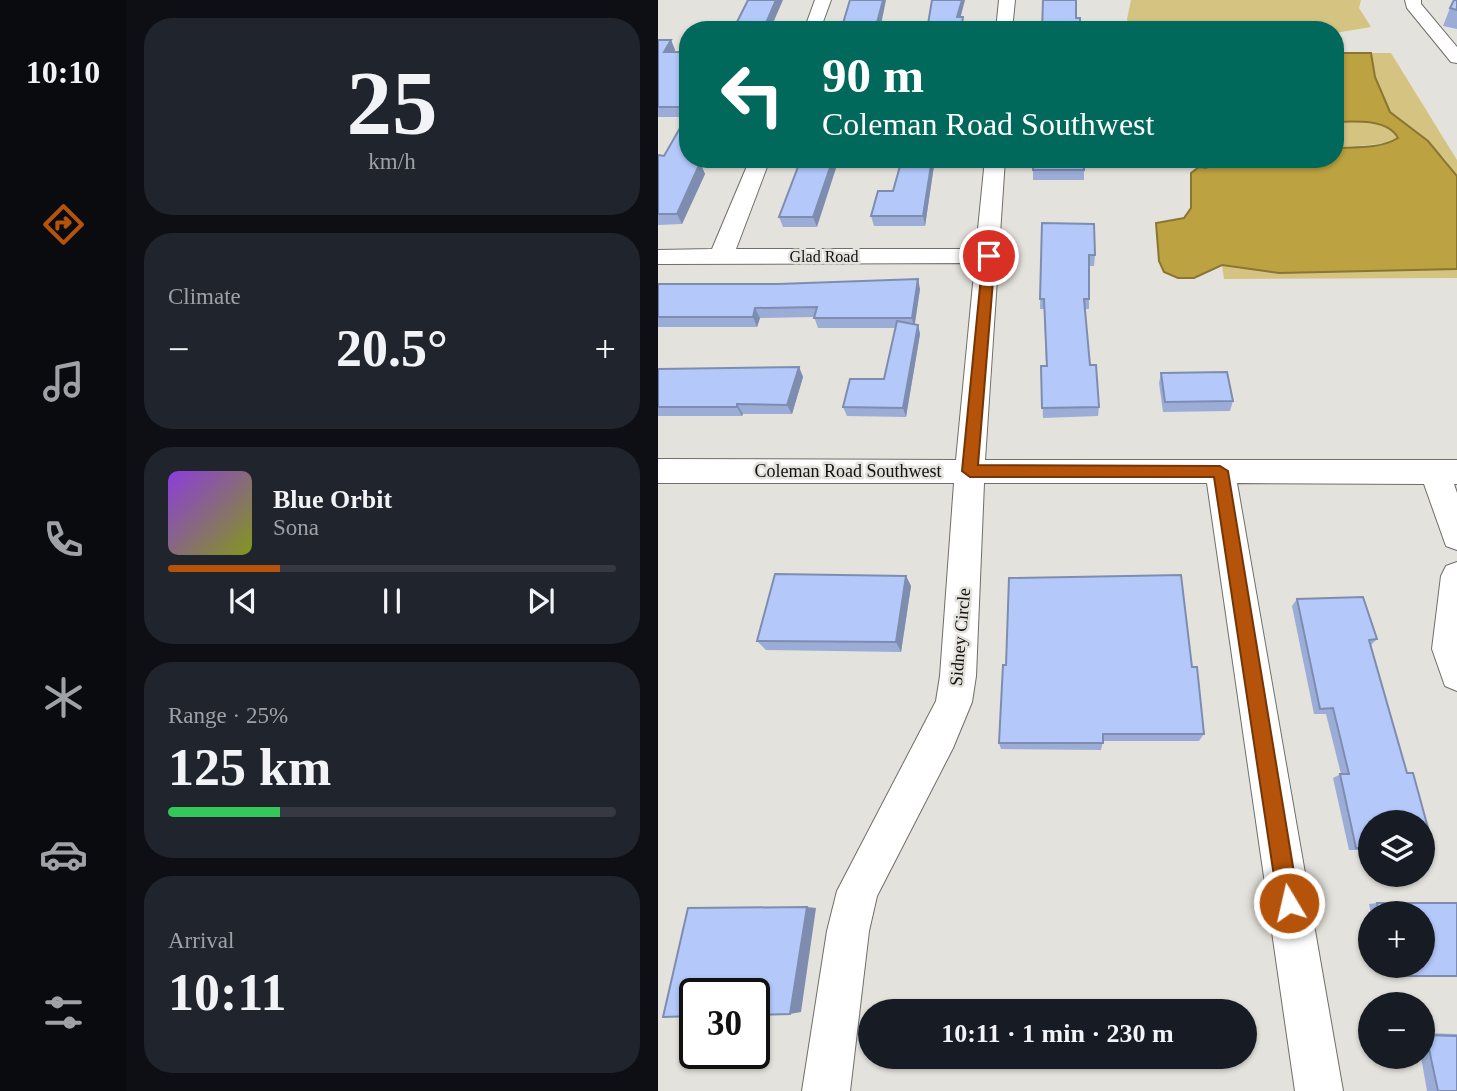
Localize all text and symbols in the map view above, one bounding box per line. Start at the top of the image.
text: 90 m [822,48,924,103]
icon: left [707,49,798,140]
text: 25 [347,53,438,154]
text: 10:10 [26,54,100,90]
text: Coleman Road Southwest [822,106,1154,142]
text: km/h [368,149,416,174]
icon: directions [39,200,88,249]
pin [959,226,1019,286]
icon: arrive [970,237,1008,275]
street label: Glad Road [790,248,858,265]
text: Climate [168,284,241,309]
text: 20.5° [336,320,448,377]
text: − [168,328,189,370]
text: + [595,328,616,370]
icon: music [39,357,88,406]
street label: Coleman Road Southwest [755,461,942,481]
text: Blue Orbit [273,485,392,514]
icon: phone [39,515,88,564]
text: Sona [273,515,319,540]
icon: previous [224,582,262,620]
icon: pause [373,582,411,620]
icon: next [522,582,560,620]
street label: Sidney Circle [946,587,974,687]
icon: climate [39,673,88,722]
text: Range · 25% [168,703,288,728]
text: 125 km [168,739,331,796]
map controls [1358,810,1435,1069]
button: layers [1358,810,1435,887]
icon: car [39,830,88,879]
position arrow [1252,866,1326,940]
button: + [1358,901,1435,978]
text: Arrival [168,928,234,953]
text: 10:11 [168,964,286,1021]
speed limit sign: 30 [679,978,770,1069]
icon: filters [39,988,88,1037]
button: − [1358,992,1435,1069]
text: 10:11 · 1 min · 230 m [941,1019,1174,1048]

